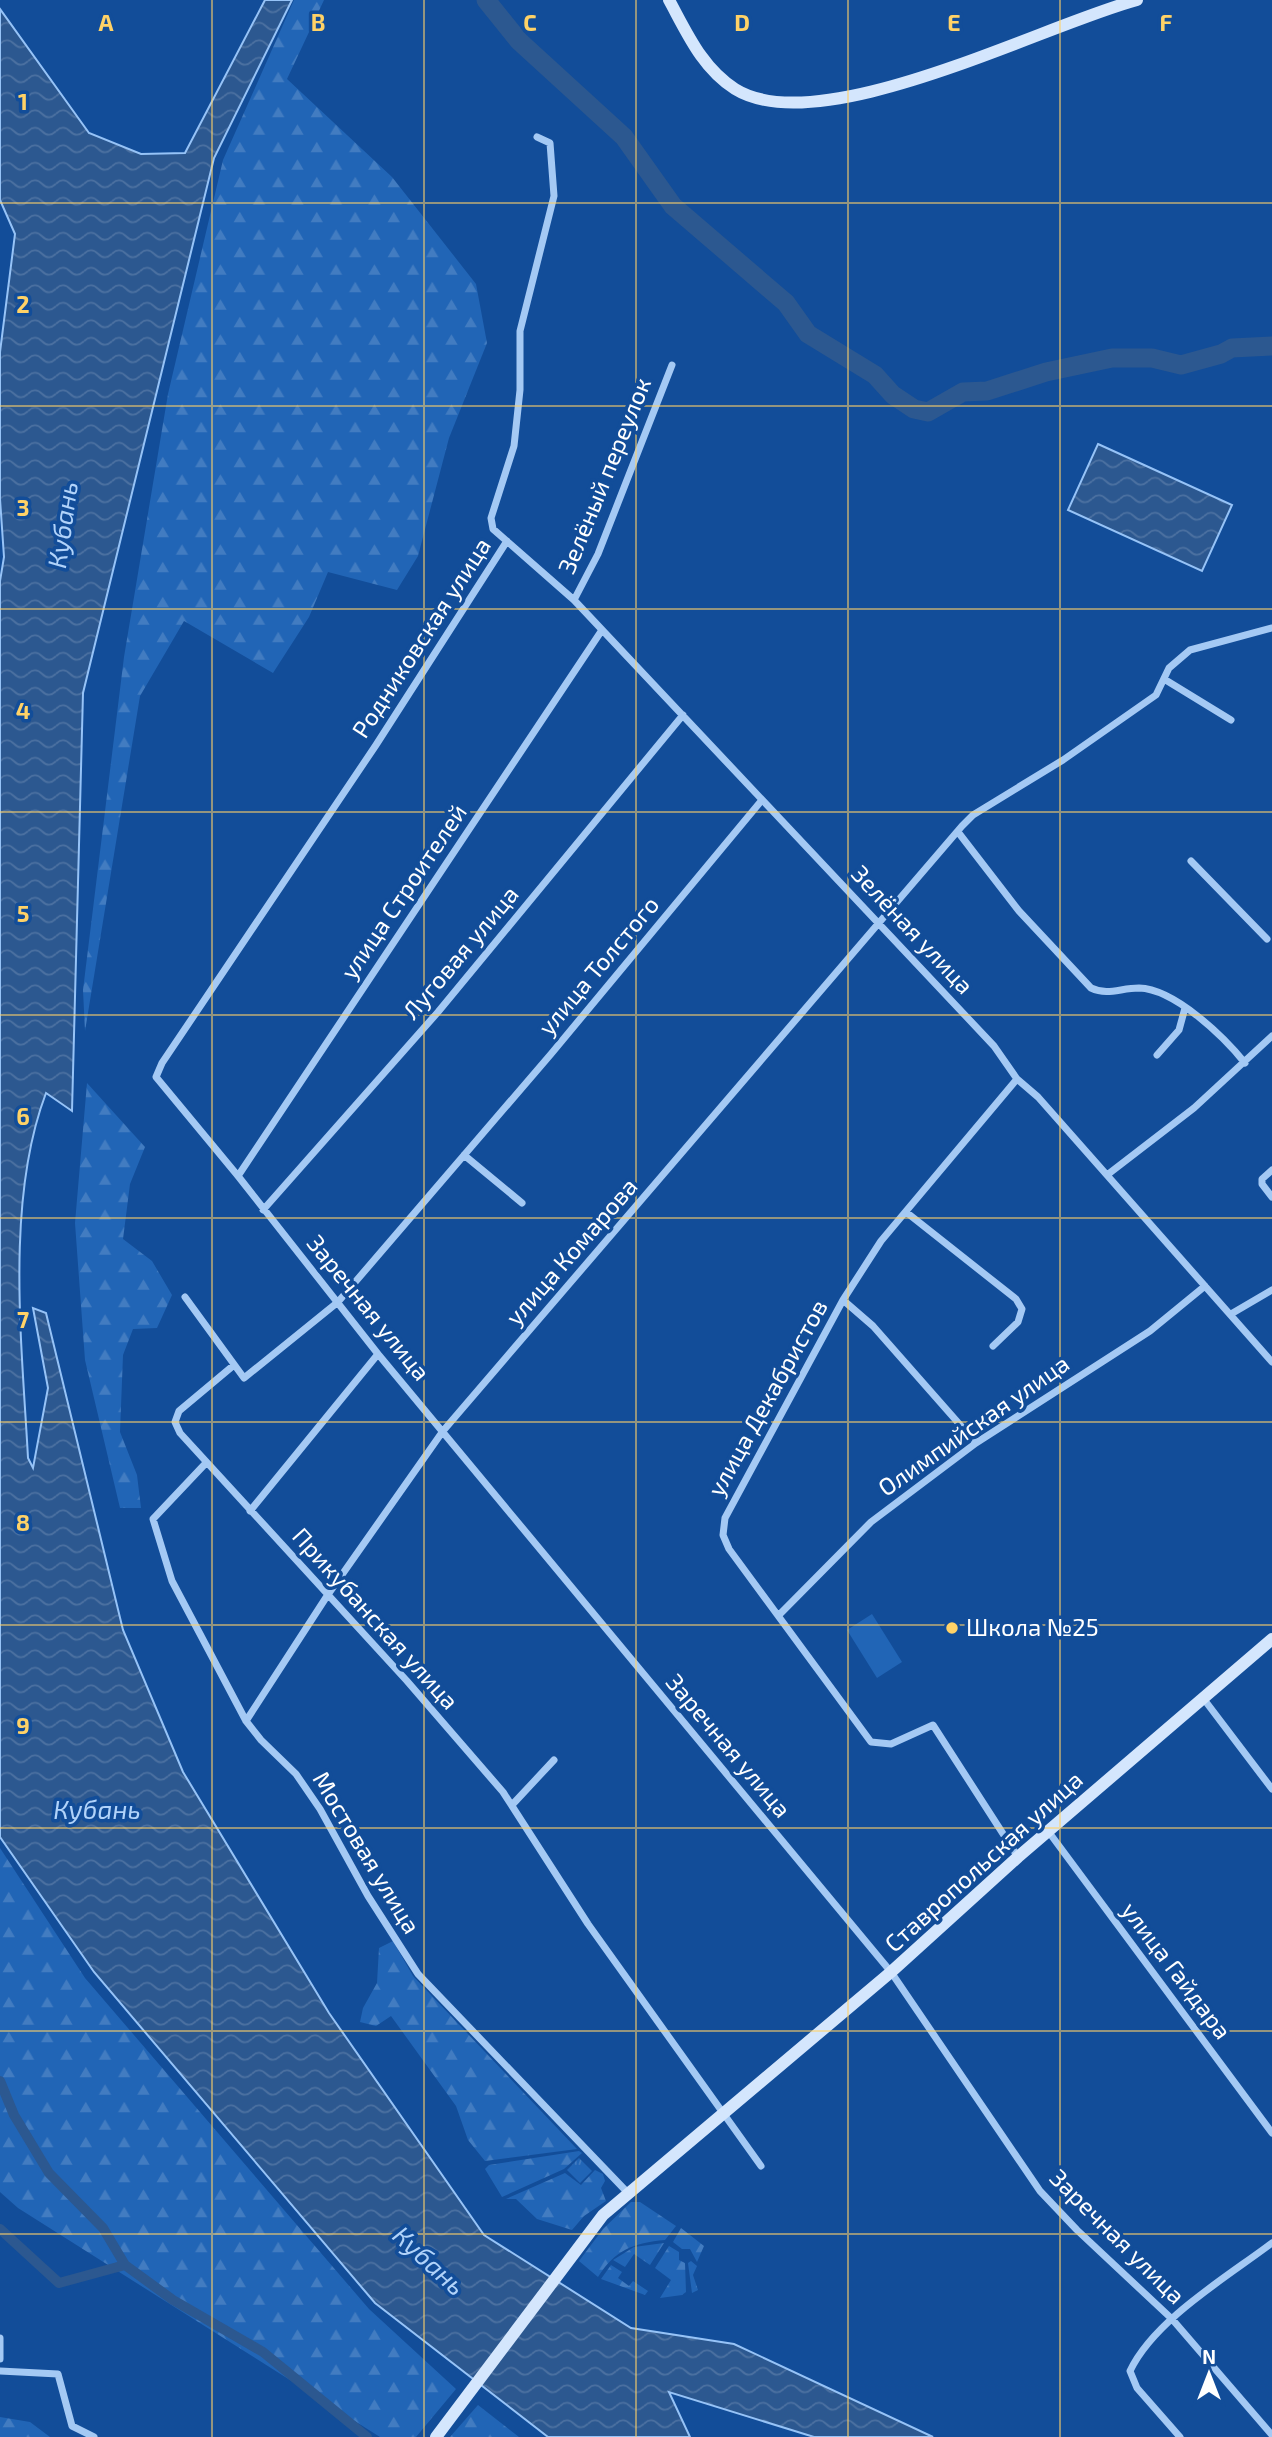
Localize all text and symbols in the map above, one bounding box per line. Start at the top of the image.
text: A [98,8,114,36]
text: B [311,8,325,36]
text: C [523,8,537,36]
text: D [734,8,750,36]
text: E [947,8,961,36]
text: F [1160,8,1173,36]
text: 1 [18,87,28,115]
text: 2 [16,290,30,318]
street label: Зелёный переулок [551,373,657,578]
water label: Кубань [40,479,83,570]
text: 3 [16,493,30,521]
street label: Родниковская улица [345,532,497,743]
text: 4 [16,696,30,724]
street label: улица Строителей [334,798,473,985]
street label: Зелёная улица [845,859,980,1000]
street label: Луговая улица [396,880,525,1025]
street label: улица Толстого [531,890,665,1041]
text: 5 [17,899,29,927]
text: 6 [16,1102,30,1130]
street label: улица Комарова [499,1171,644,1331]
street label: Заречная улица [301,1228,437,1386]
street label: улица Декабристов [701,1294,834,1501]
text: 7 [17,1305,29,1333]
street label: Олимпийская улица [872,1348,1075,1502]
text: 8 [16,1508,30,1536]
street label: Прикубанская улица [286,1521,465,1715]
place label: Школа №25 [966,1612,1099,1641]
marker: Школа №25 [944,1620,960,1636]
street label: Заречная улица [660,1667,798,1823]
text: 9 [16,1711,30,1739]
street label: Ставропольская улица [878,1764,1089,1958]
street label: Мостовая улица [307,1766,427,1939]
water label: Кубань [53,1793,141,1824]
street label: улица Гайдара [1115,1896,1238,2045]
street label: Заречная улица [1044,2162,1192,2310]
water label: Кубань [387,2219,473,2301]
north arrow [1174,2339,1244,2409]
text: N [1202,2345,1216,2368]

